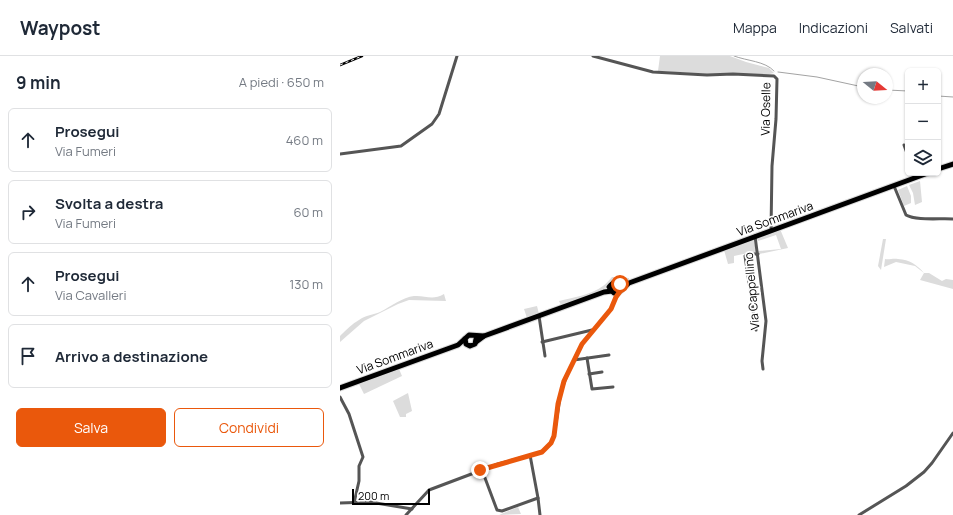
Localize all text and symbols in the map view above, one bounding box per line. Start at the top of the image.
text: Waypost [20,15,100,41]
text: Mappa [733,18,777,37]
text: Indicazioni [799,18,868,37]
text: Salvati [890,18,933,37]
north arrow [857,68,893,104]
map controls [905,68,941,176]
button: + [905,68,941,104]
text: 9 min [16,71,61,94]
text: A piedi · 650 m [239,73,324,91]
street label: Via Oselle [757,82,774,136]
button: − [905,104,941,140]
text: Prosegui [55,121,119,142]
icon: ahead [17,129,39,151]
text: 460 m [286,131,323,149]
button: layers [905,140,941,176]
text: Via Fumeri [55,142,116,160]
text: Svolta a destra [55,193,163,214]
street label: Via Sommariva [734,197,815,240]
icon: right [17,201,39,223]
text: 60 m [293,203,323,221]
text: Via Fumeri [55,214,116,232]
street label: Via Cappellino [740,251,763,331]
text: Prosegui [55,265,119,286]
icon: ahead [17,273,39,295]
text: 130 m [289,275,323,293]
route start [611,275,629,293]
text: Via Cavalleri [55,286,127,304]
street label: Via Sommariva [354,335,435,378]
icon: arrive [17,345,39,367]
text: Arrivo a destinazione [55,346,208,367]
button: Salva [16,408,166,447]
button: Condividi [174,408,324,447]
route end [471,461,489,479]
scale bar [352,487,430,506]
text: 200 m [358,488,389,503]

